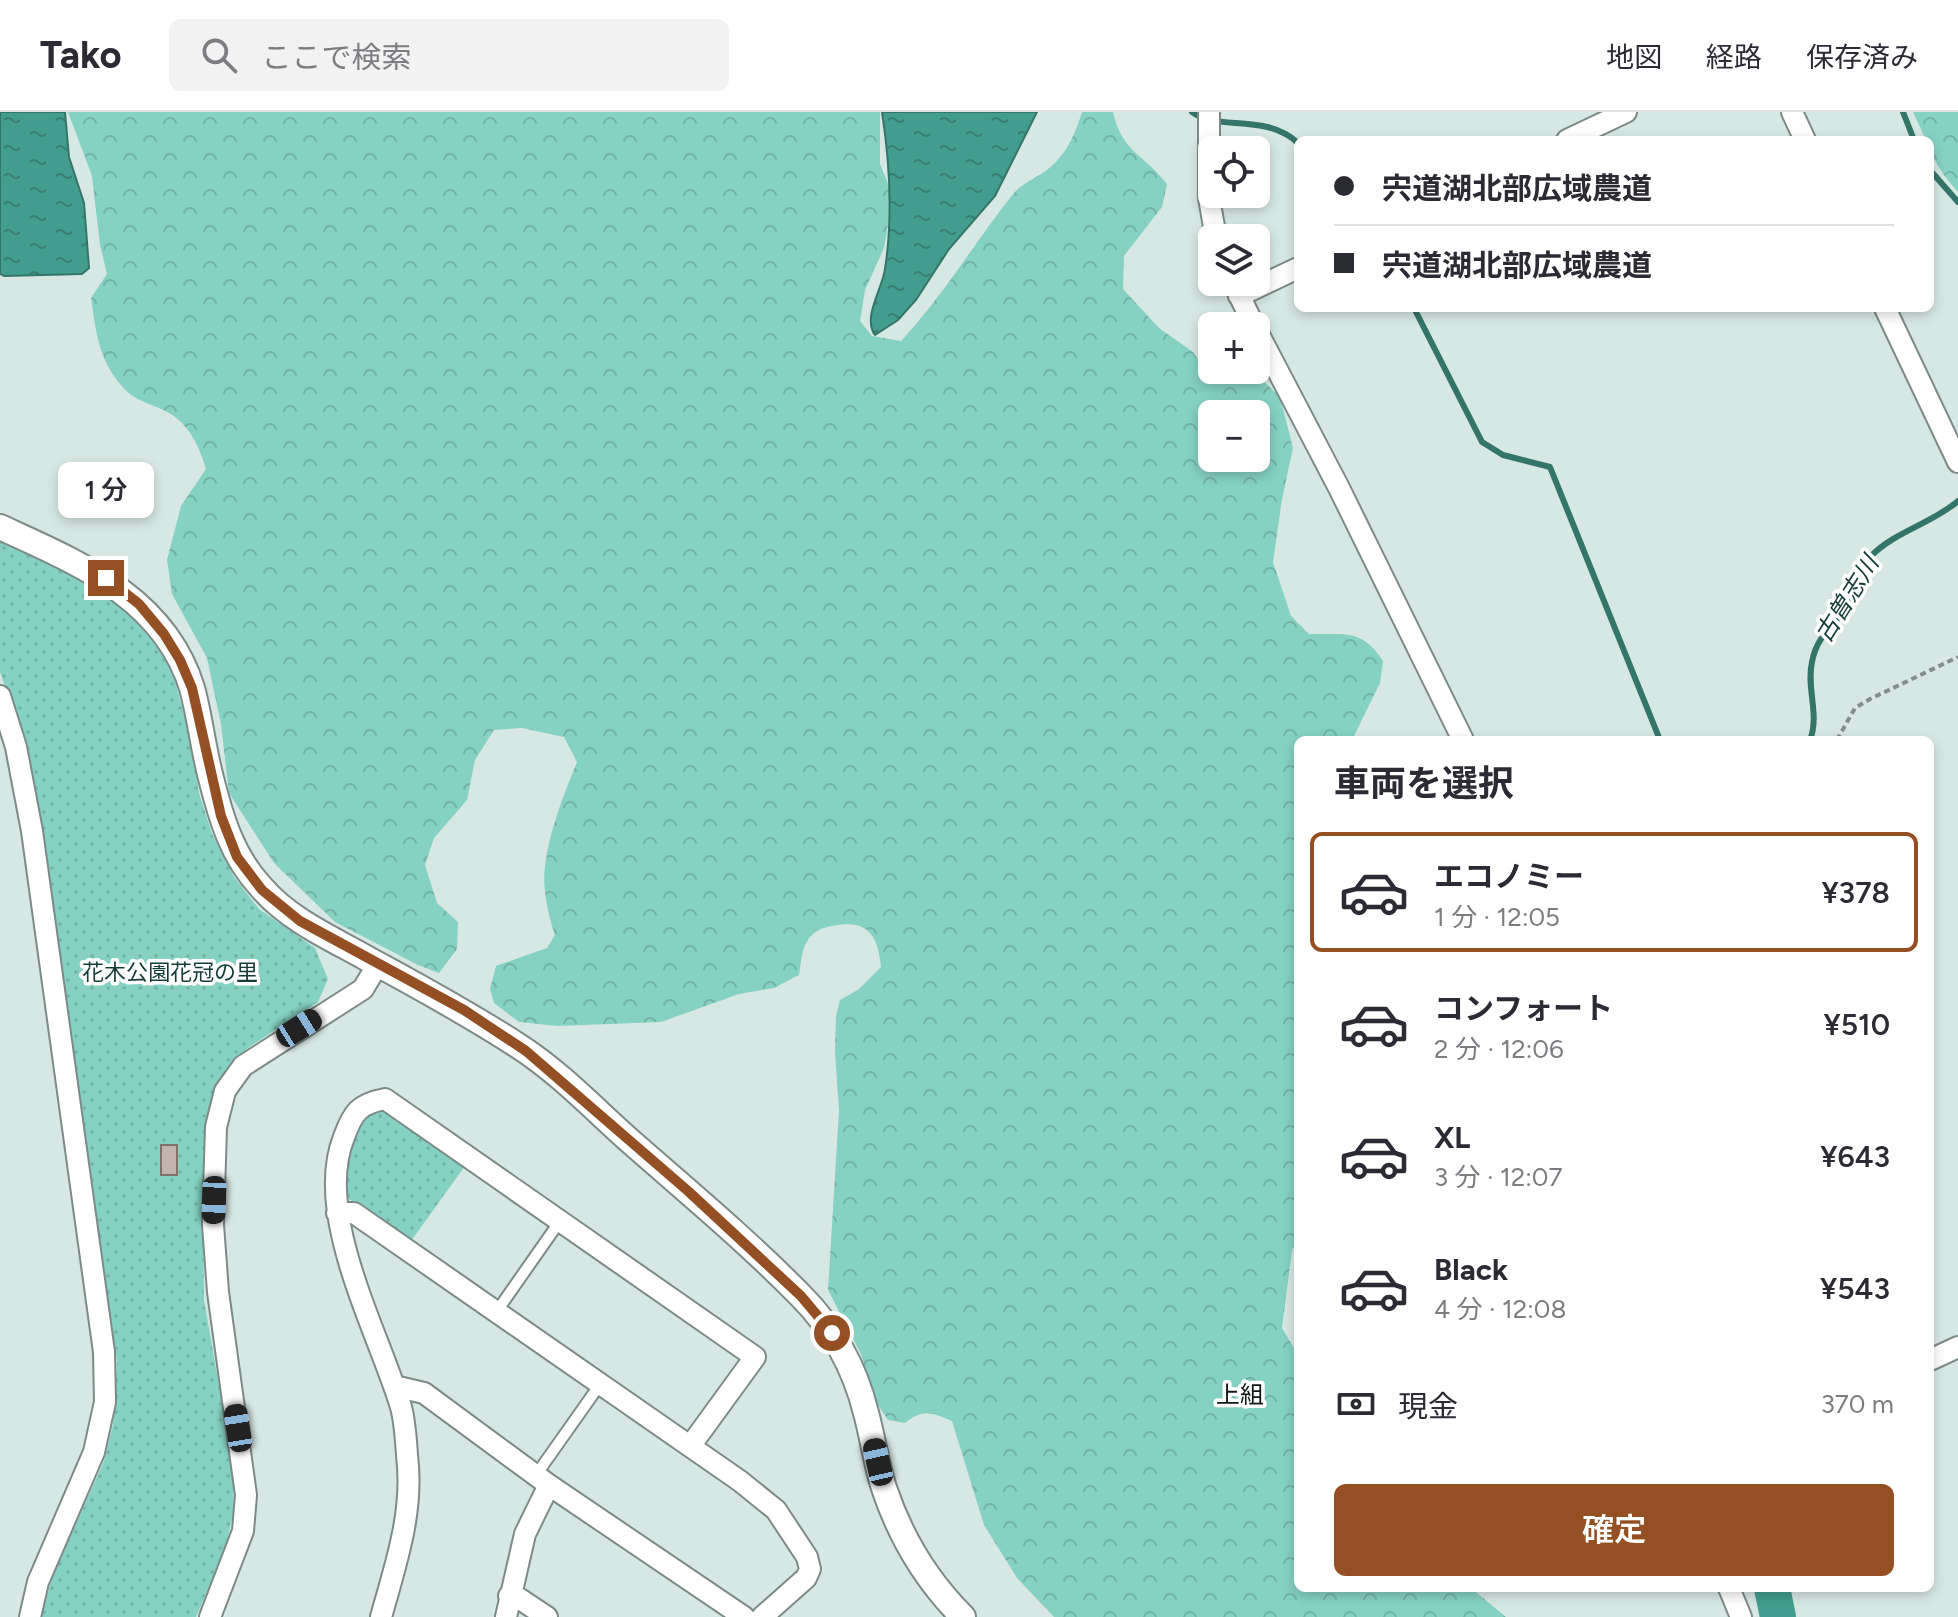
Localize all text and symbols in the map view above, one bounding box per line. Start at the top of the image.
search box [169,19,729,91]
text: Tako [40,32,121,78]
icon: search [197,33,241,77]
text: ここで検索 [261,39,411,76]
text: 地図 [1606,40,1662,74]
text: 経路 [1706,40,1762,74]
text: 保存済み [1806,40,1918,74]
map controls [1198,136,1270,472]
button: locate [1198,136,1270,208]
text: 宍道湖北部広域農道 [1382,170,1652,207]
button: layers [1198,224,1270,296]
text: 宍道湖北部広域農道 [1382,247,1652,284]
button: + [1198,312,1270,384]
button: − [1198,400,1270,472]
callout: 1 分 [58,462,154,518]
text: 1 分 [84,474,128,506]
water label: 古曽志川 [1809,548,1886,647]
route end [88,560,124,596]
text: 車両を選択 [1334,762,1514,805]
icon: car [1338,856,1410,928]
text: エコノミー [1434,858,1584,895]
text: ¥378 [1821,874,1890,911]
text: 1 分 · 12:05 [1434,901,1560,933]
park label: 花木公園花冠の里 [82,959,258,986]
icon: car [1338,988,1410,1060]
text: コンフォート [1434,990,1613,1027]
car [272,1005,326,1051]
text: ¥510 [1823,1006,1890,1043]
text: 2 分 · 12:06 [1434,1033,1564,1065]
text: XL [1434,1119,1470,1156]
icon: car [1338,1120,1410,1192]
text: ¥643 [1820,1138,1890,1175]
text: 3 分 · 12:07 [1434,1161,1563,1193]
car [201,1176,227,1224]
text: Black [1434,1251,1508,1288]
icon: car [1338,1252,1410,1324]
text: ¥543 [1820,1270,1890,1307]
text: 4 分 · 12:08 [1434,1293,1567,1325]
route start [814,1315,850,1351]
district label: 上組 [1216,1380,1264,1409]
icon: cash [1334,1382,1378,1426]
text: 現金 [1398,1388,1458,1425]
text: 370 m [1821,1388,1894,1420]
car [222,1402,254,1454]
car [861,1436,895,1488]
button: 確定 [1334,1484,1894,1576]

